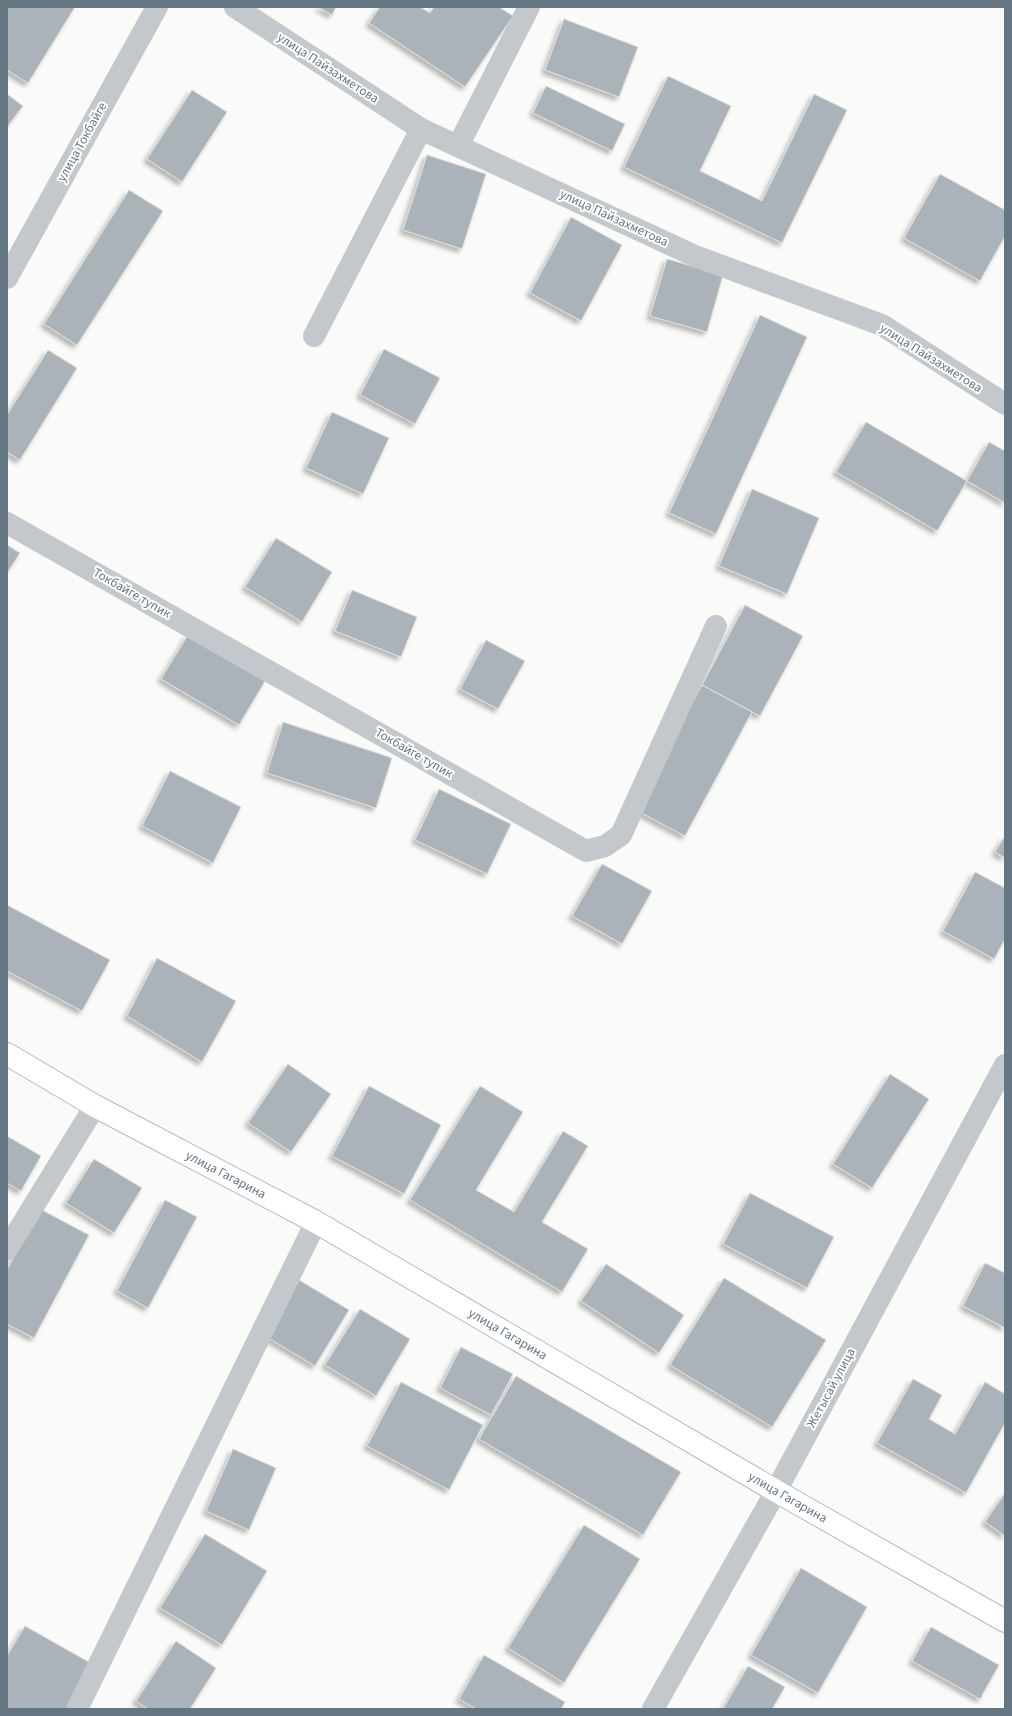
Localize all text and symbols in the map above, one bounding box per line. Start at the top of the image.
street label: улица Пайзахметова [274,28,382,108]
street label: улица Токбайге [53,99,111,185]
street label: улица Пайзахметова [557,185,671,251]
street label: улица Пайзахметова [876,319,986,397]
street label: Токбайге тупик [90,563,175,623]
street label: Токбайге тупик [372,723,457,783]
street label: улица Гагарина [182,1146,269,1203]
street label: улица Гагарина [465,1304,551,1364]
street label: Жетысай улица [802,1345,860,1431]
street label: улица Гагарина [745,1468,831,1527]

